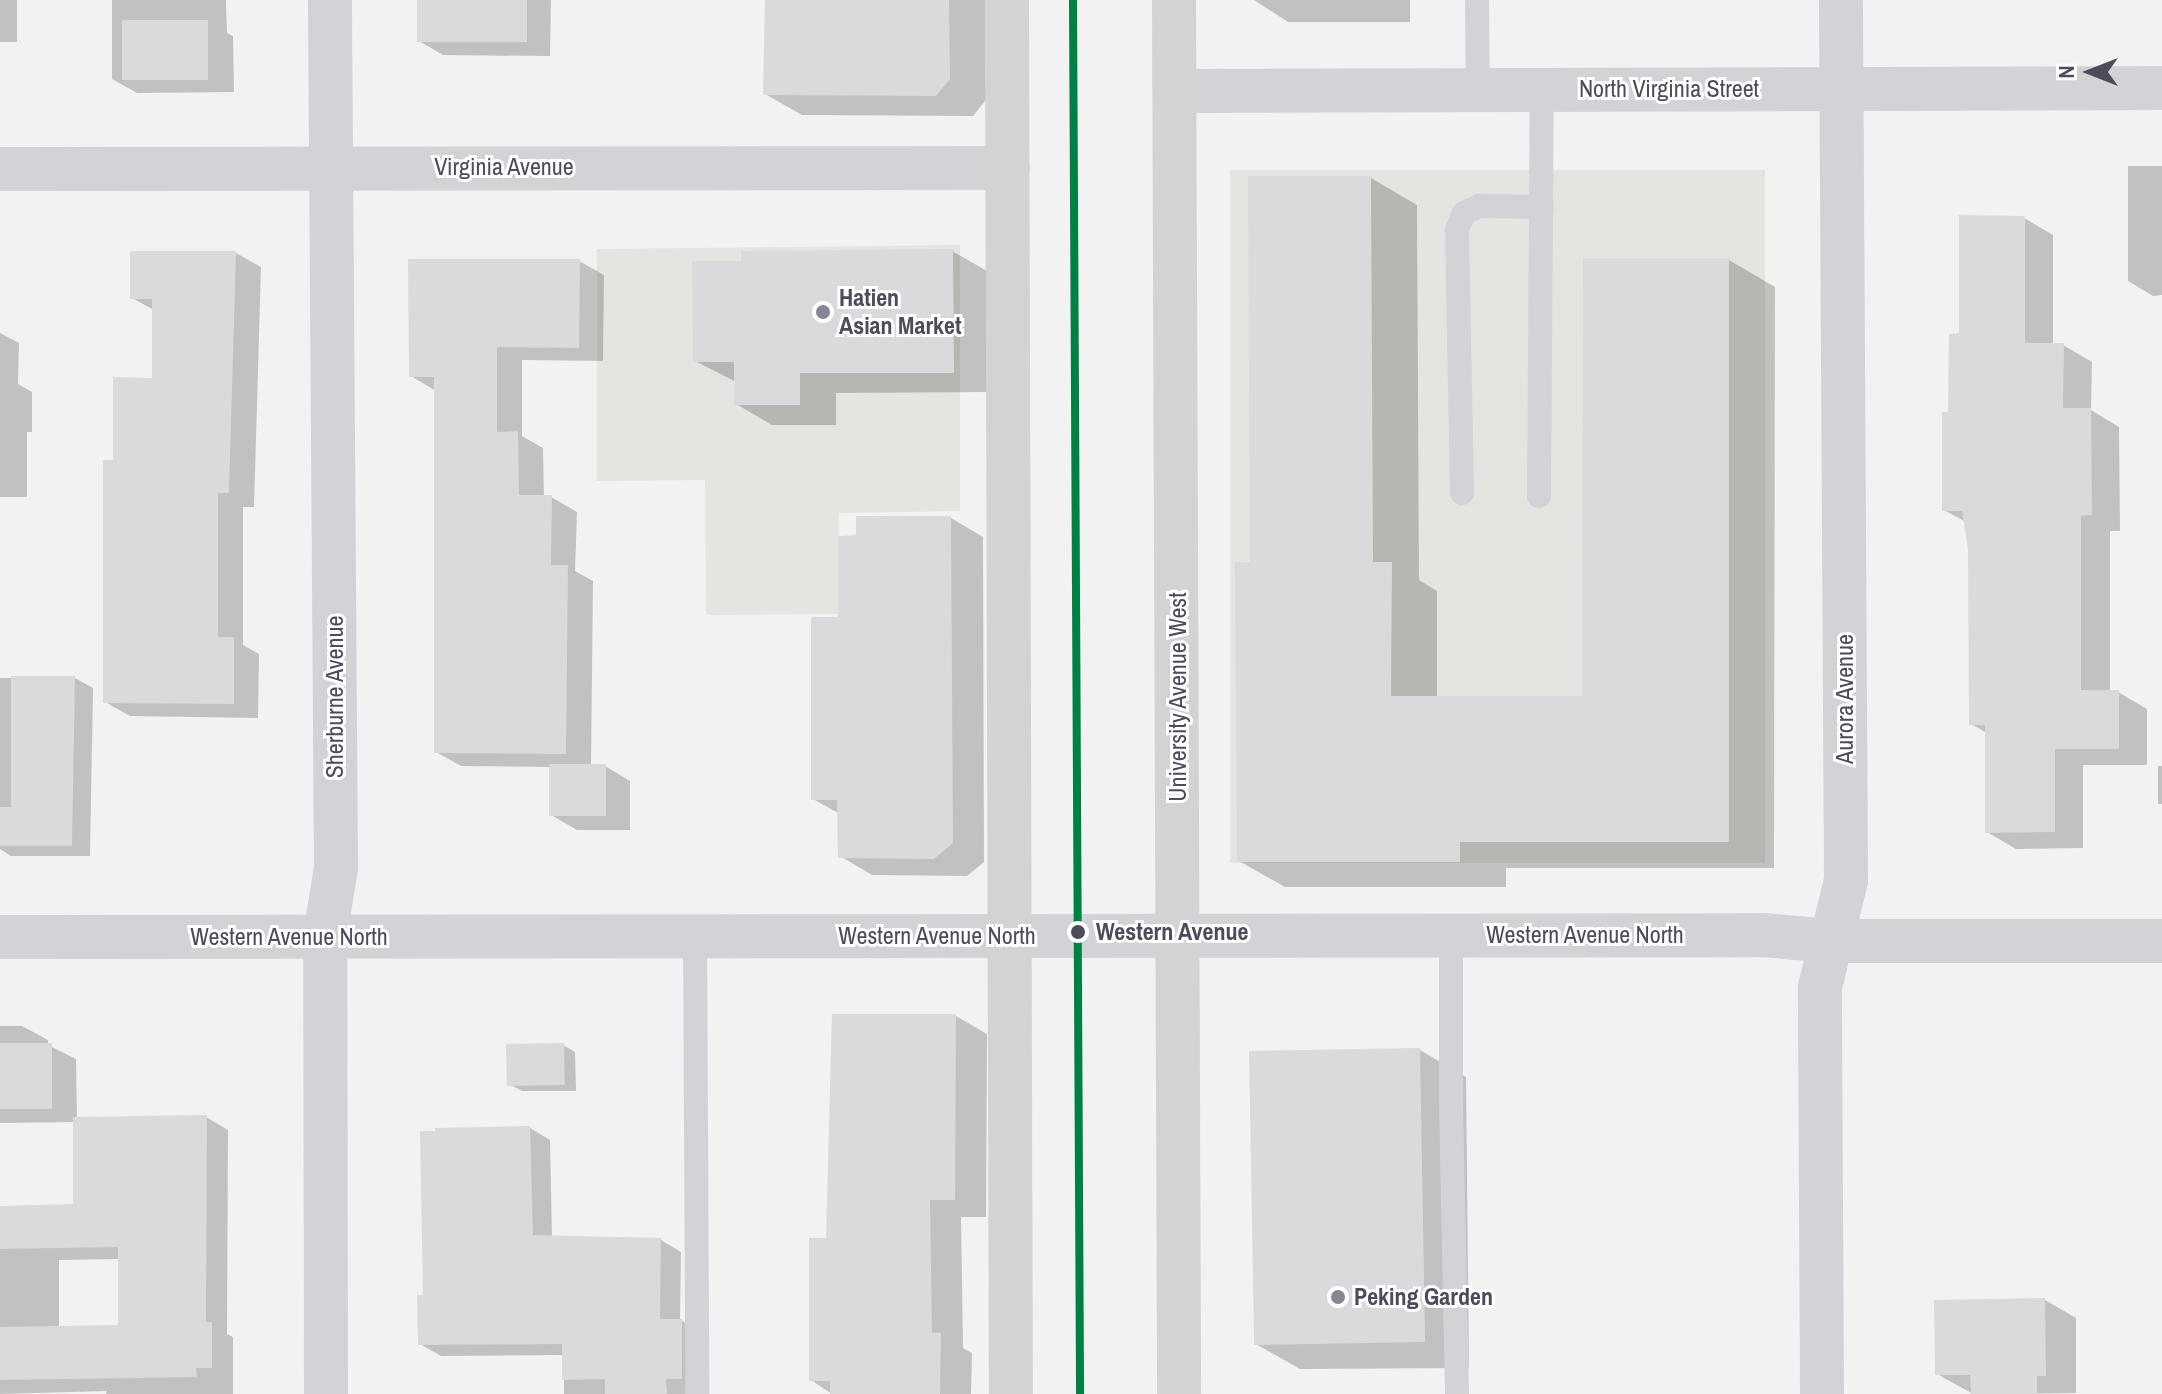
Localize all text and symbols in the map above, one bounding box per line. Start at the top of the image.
north arrow [2050,32,2130,112]
text: N [2051,65,2081,79]
street label: North Virginia Street [1579,75,1759,103]
street label: Virginia Avenue [434,153,574,181]
place label: Hatien Asian Market [839,284,961,340]
marker: Hatien Asian Market [814,303,832,321]
street label: University Avenue West [1164,592,1192,802]
street label: Sherburne Avenue [321,615,349,779]
street label: Aurora Avenue [1831,634,1859,764]
place label: Western Avenue [1096,918,1249,946]
marker: Western Avenue [1067,921,1089,943]
street label: Western Avenue North [1486,921,1684,949]
street label: Western Avenue North [838,922,1036,950]
street label: Western Avenue North [190,923,388,951]
place label: Peking Garden [1354,1283,1493,1311]
marker: Peking Garden [1329,1288,1347,1306]

